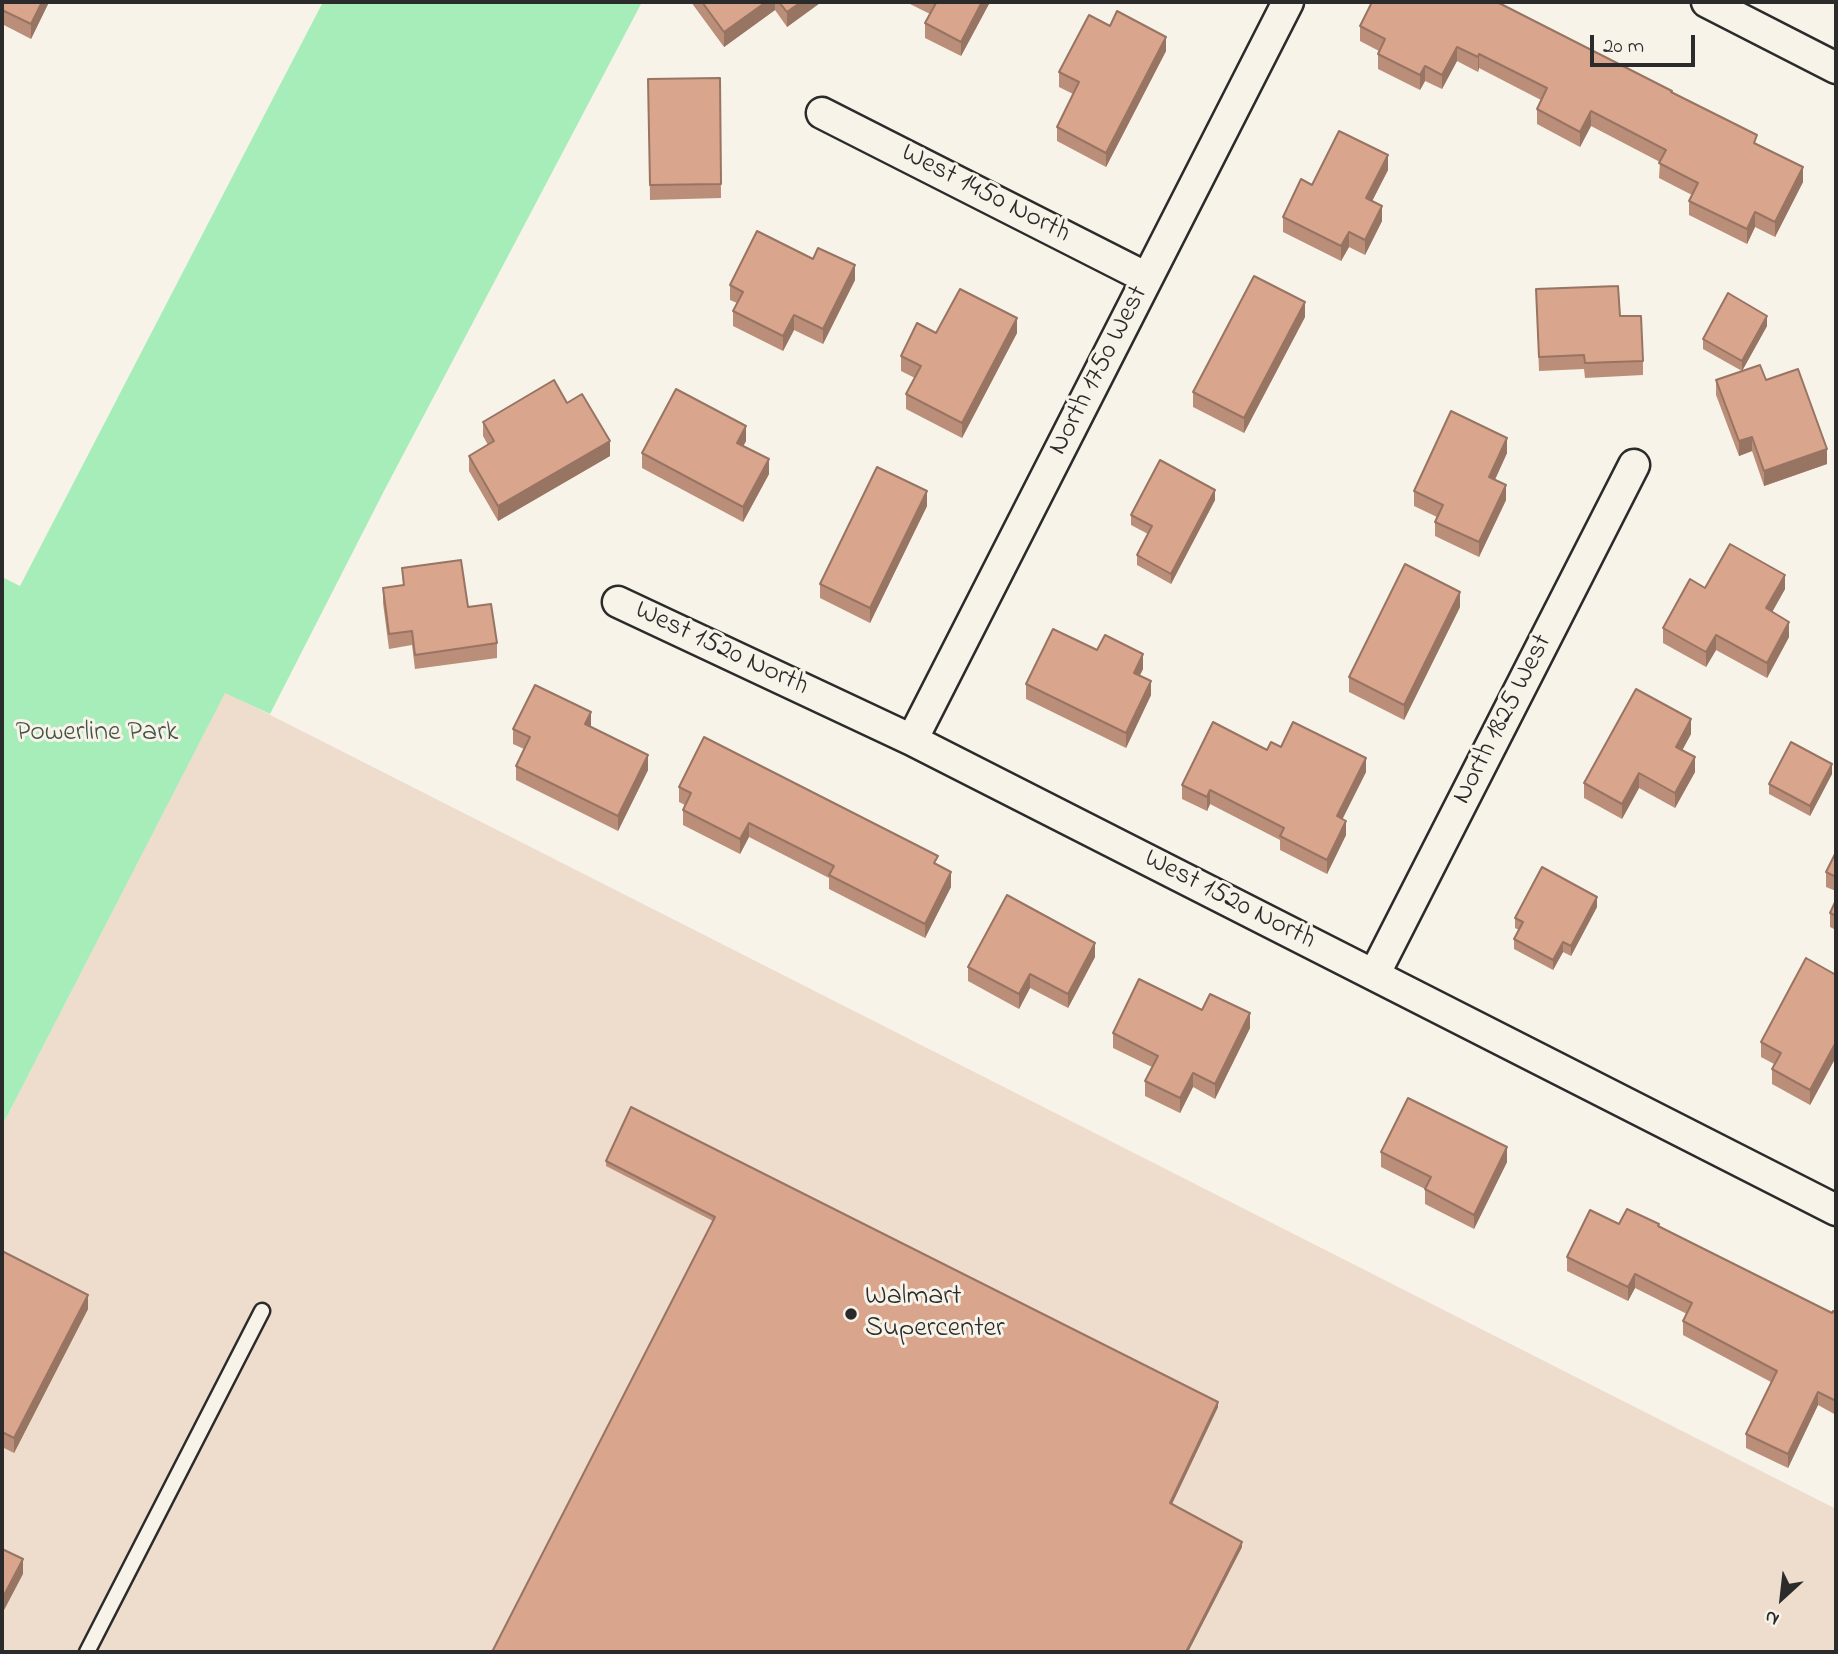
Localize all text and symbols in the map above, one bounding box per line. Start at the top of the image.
scale bar [1593,21,1698,65]
text: 20 m [1603,32,1644,62]
street label: West 1450 North [895,138,1075,252]
street label: North 1750 West [1043,281,1157,461]
street label: West 1520 North [629,595,813,705]
street label: North 1825 West [1447,629,1561,811]
park label: Powerline Park [16,717,178,751]
street label: West 1520 North [1138,843,1320,959]
place label: Walmart Supercenter [865,1281,1005,1347]
marker: Walmart Supercenter [843,1306,859,1322]
north arrow [1747,1563,1817,1633]
text: N [1760,1602,1784,1632]

